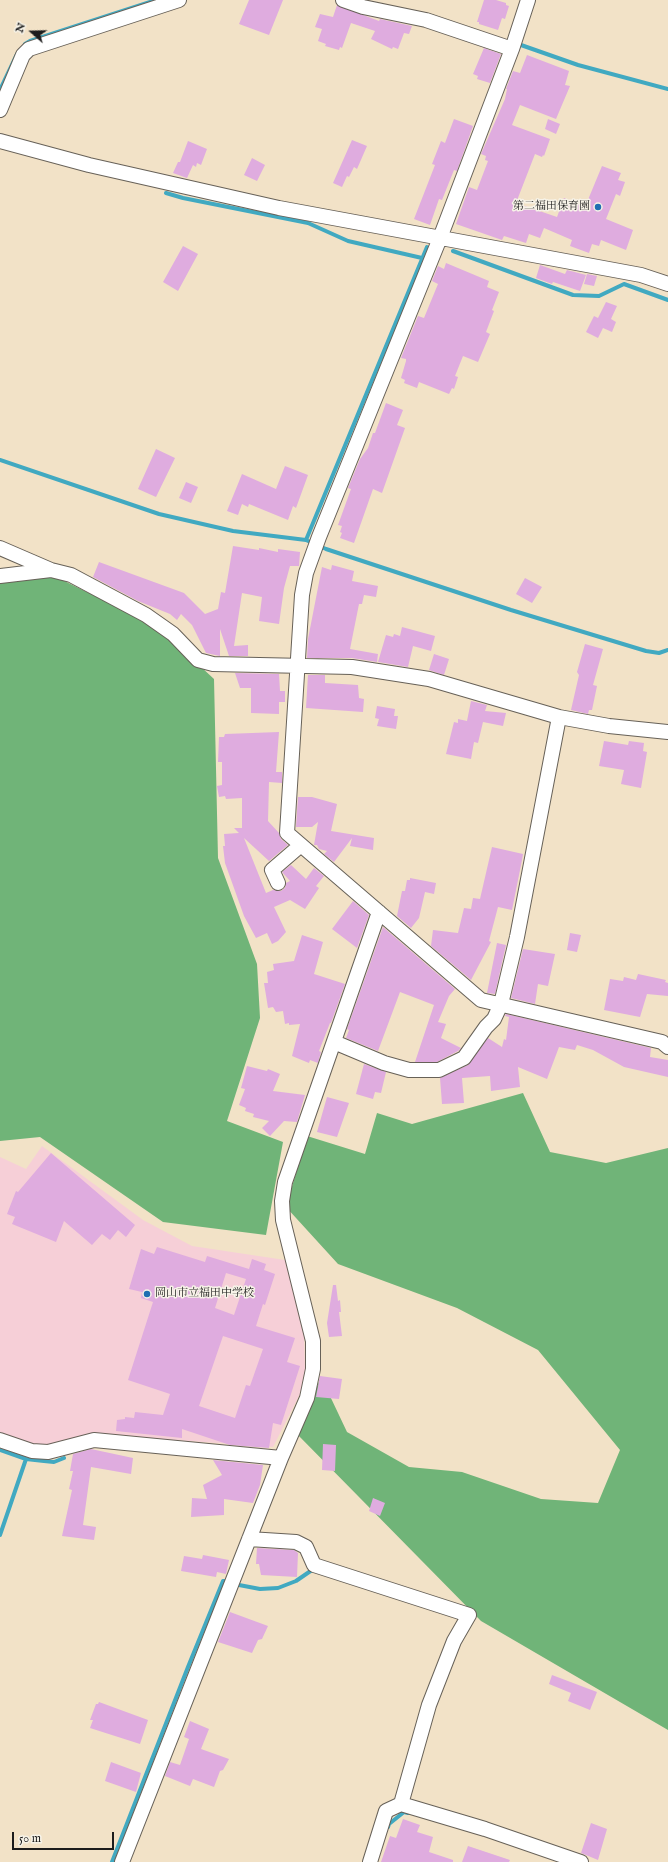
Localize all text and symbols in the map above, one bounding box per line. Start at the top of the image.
north arrow [12,12,52,52]
text: N [13,21,29,35]
place label: 第二福田保育園 [513,200,590,214]
marker: 第二福田保育園 [593,202,603,212]
place label: 岡山市立福田中学校 [155,1287,254,1301]
marker: 岡山市立福田中学校 [142,1289,152,1299]
scale bar [14,1824,116,1850]
text: 50 m [19,1831,41,1846]

